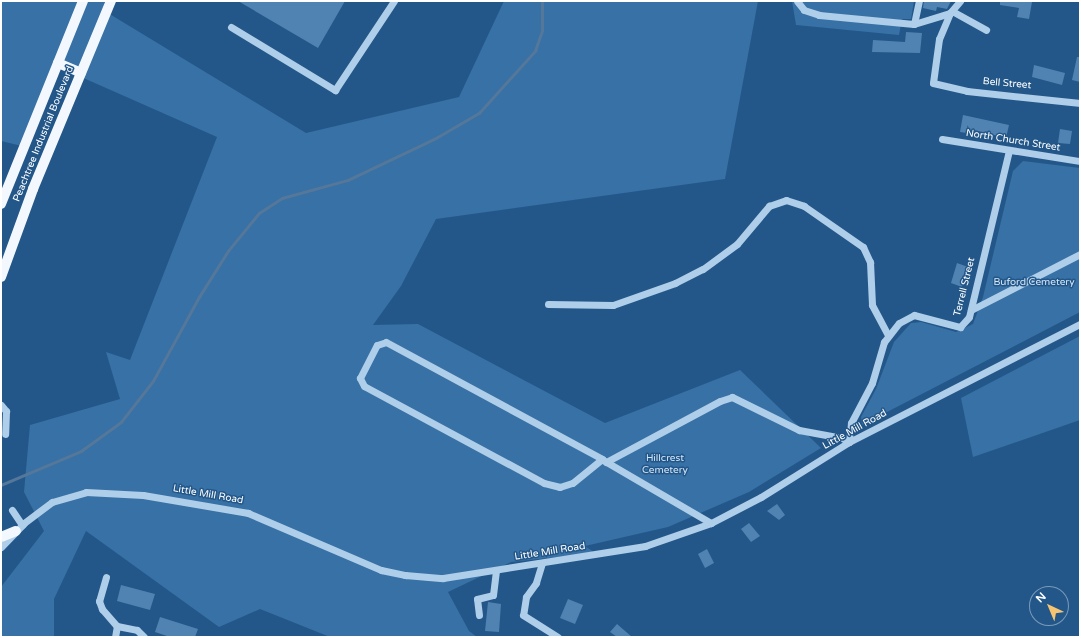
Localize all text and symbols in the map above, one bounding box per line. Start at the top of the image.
street label: Peachtree Industrial Boulevard [11,64,77,204]
street label: Bell Street [982,76,1032,92]
street label: North Church Street [965,128,1061,154]
street label: Terrell Street [952,256,978,318]
park label: Buford Cemetery [993,277,1075,289]
street label: Little Mill Road [821,407,889,453]
park label: Hillcrest Cemetery [642,452,688,476]
street label: Little Mill Road [172,483,244,507]
street label: Little Mill Road [514,540,586,564]
north arrow [1029,586,1069,626]
text: N [1033,590,1049,605]

